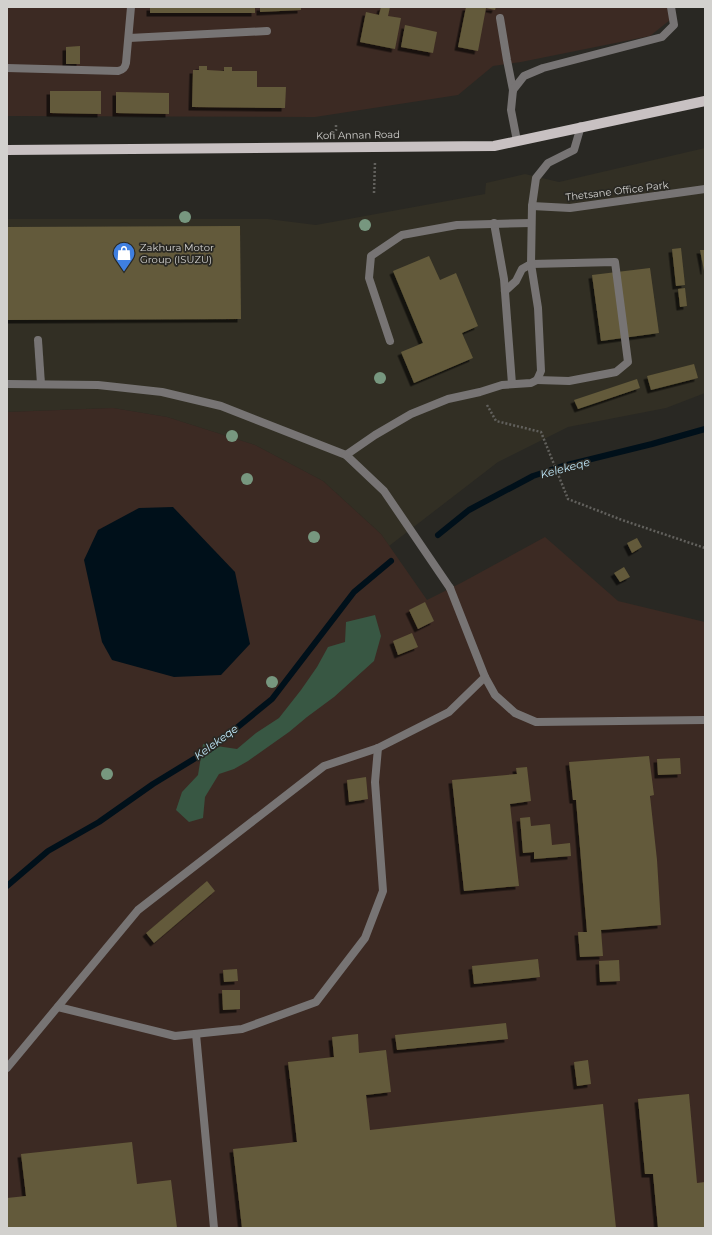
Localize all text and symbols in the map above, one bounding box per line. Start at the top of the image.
street label: Kofi Annan Road [316,128,400,142]
street label: Thetsane Office Park [565,178,669,204]
shop icon: Zakhura Motor Group (ISUZU) [111,240,137,273]
place label: Zakhura Motor Group (ISUZU) [140,241,214,266]
water label: Kelekeqe [539,455,592,481]
water label: Kelekeqe [191,721,241,763]

